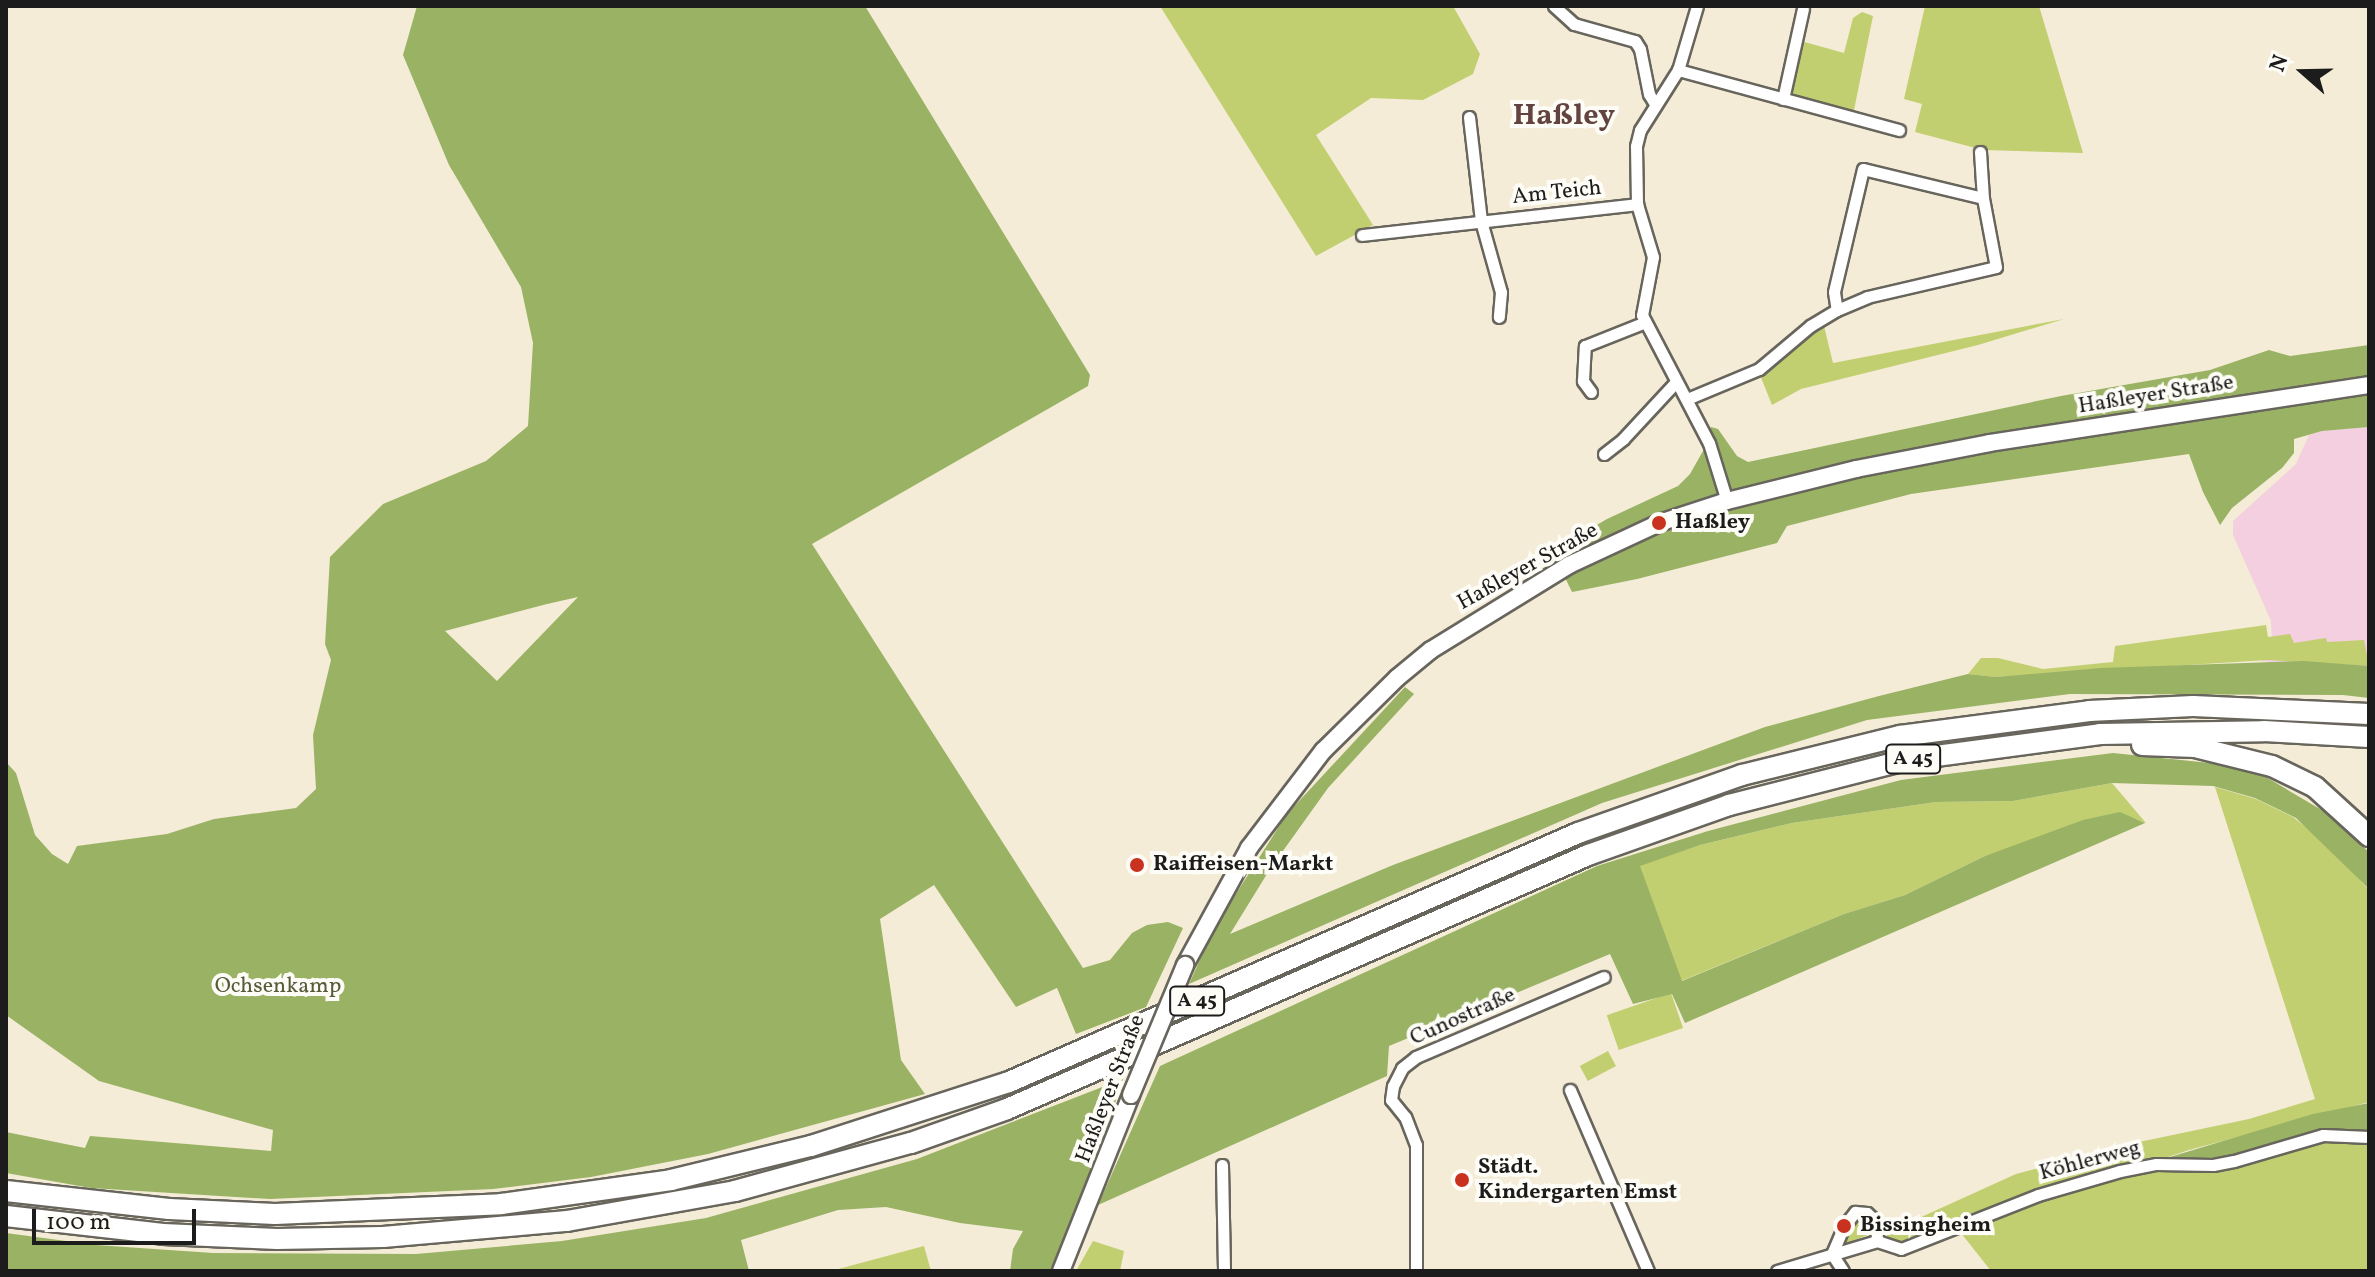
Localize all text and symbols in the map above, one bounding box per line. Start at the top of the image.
north arrow [2263,32,2343,112]
text: N [2263,51,2297,76]
district label: Haßley [1513,98,1615,134]
street label: Am Teich [1511,175,1603,211]
street label: Haßleyer Straße [2076,370,2236,420]
place label: Haßley [1675,510,1750,536]
marker: Haßley [1650,514,1668,532]
street label: Haßleyer Straße [1453,517,1603,617]
road number: A 45 [1885,743,1941,775]
place label: Raiffeisen-Markt [1153,852,1333,878]
marker: Raiffeisen-Markt [1128,856,1146,874]
park label: Ochsenkamp [215,974,341,1000]
street label: Cunostraße [1406,982,1520,1052]
road number: A 45 [1169,985,1225,1017]
street label: Haßleyer Straße [1071,1011,1151,1167]
street label: Köhlerweg [2037,1135,2143,1187]
place label: Städt. Kindergarten Emst [1478,1154,1677,1206]
marker: Städt. Kindergarten Emst [1453,1171,1471,1189]
scale bar [36,1193,200,1243]
text: 100 m [46,1206,111,1240]
place label: Bissingheim [1860,1213,1991,1239]
marker: Bissingheim [1835,1217,1853,1235]

